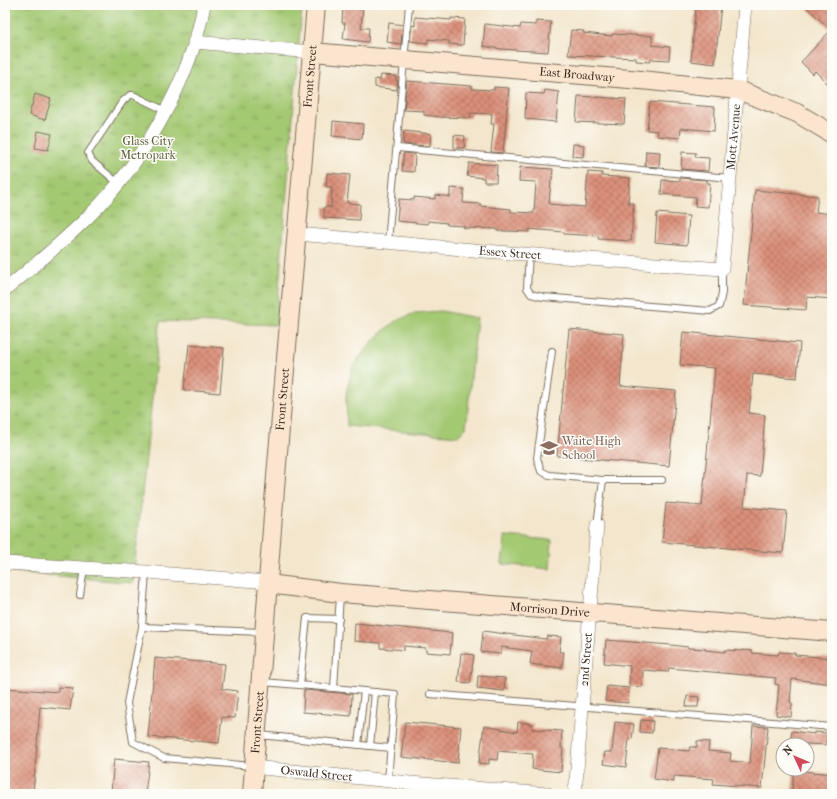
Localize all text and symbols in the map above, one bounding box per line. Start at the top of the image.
street label: Front Street [300,44,320,108]
street label: East Broadway [539,64,616,85]
street label: Mott Avenue [724,103,743,171]
park label: Glass City Metropark [120,134,177,162]
street label: Essex Street [478,244,543,262]
street label: Front Street [273,367,292,431]
place label: Waite High School [561,434,621,462]
school or university icon: Waite High School [539,438,559,458]
street label: Morrison Drive [509,599,590,620]
street label: 2nd Street [577,631,595,687]
street label: Front Street [248,690,267,754]
north arrow [775,737,815,777]
text: N [781,742,796,758]
street label: Oswald Street [280,763,354,784]

